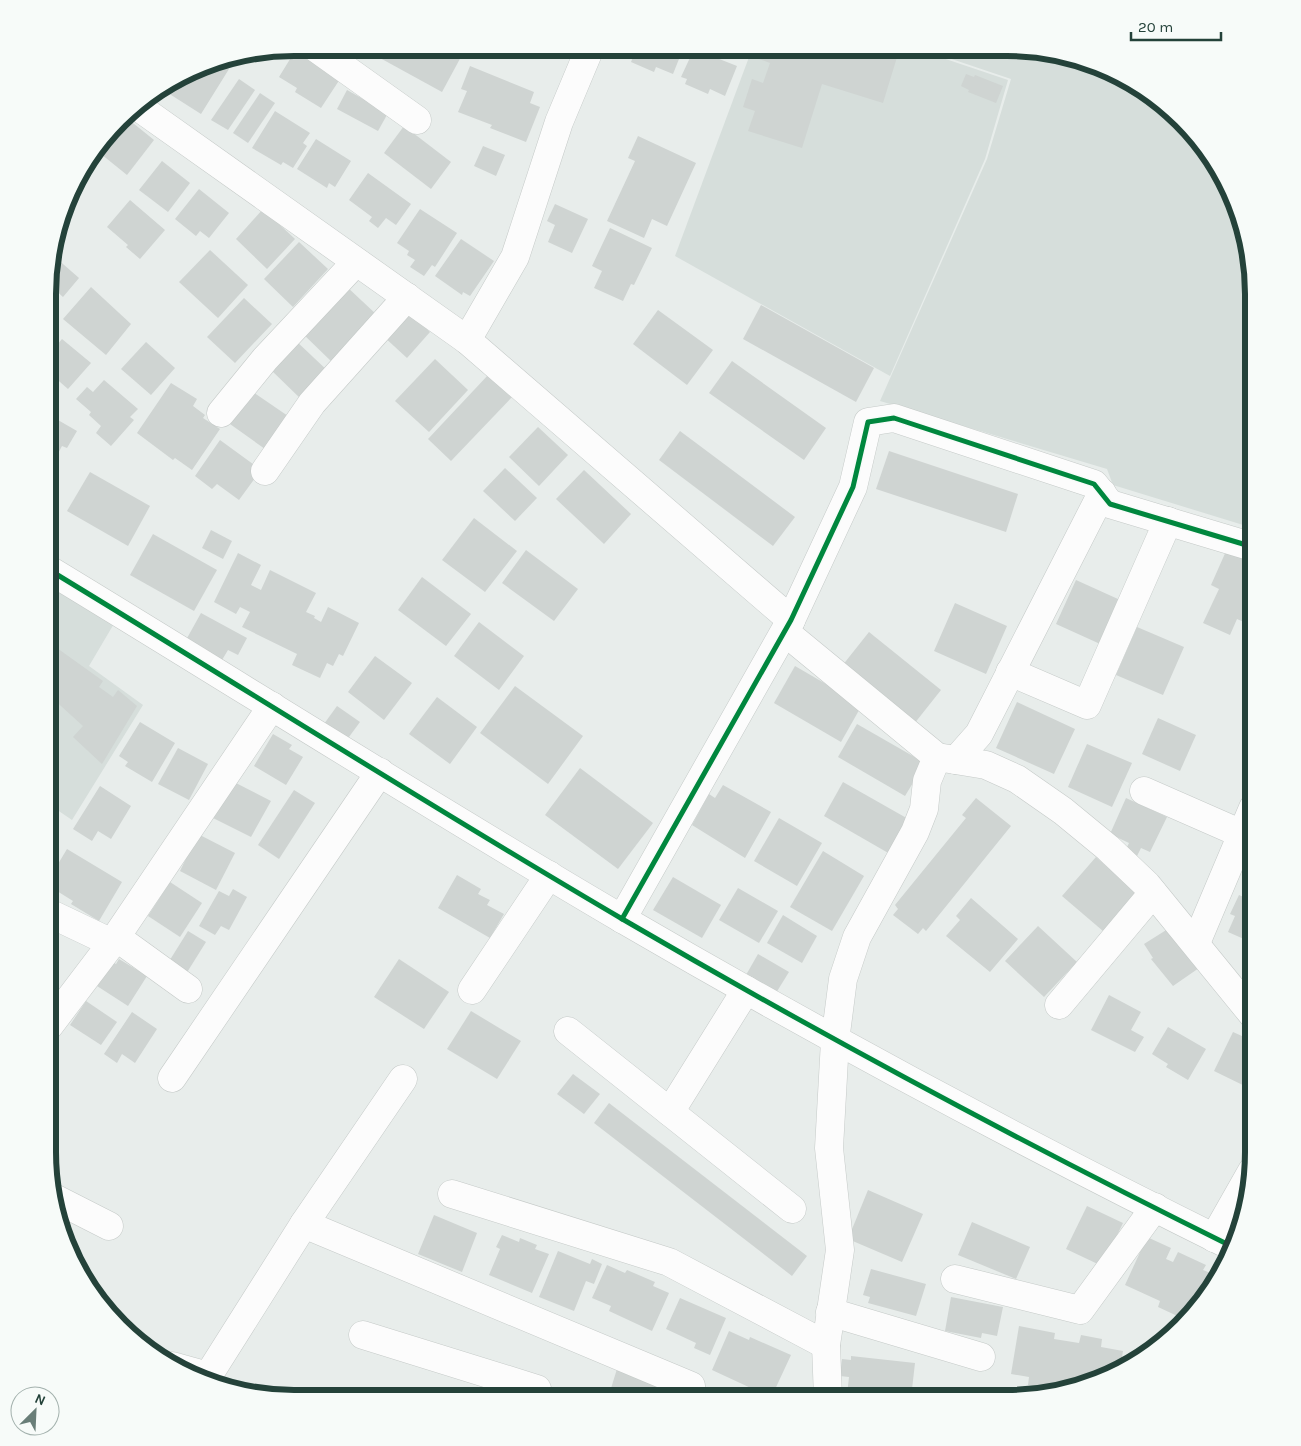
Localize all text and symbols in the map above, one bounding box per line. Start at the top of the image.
scale bar [1131,10,1221,42]
text: 20 m [1138,18,1173,36]
north arrow [10,1386,60,1436]
text: N [32,1390,48,1409]

